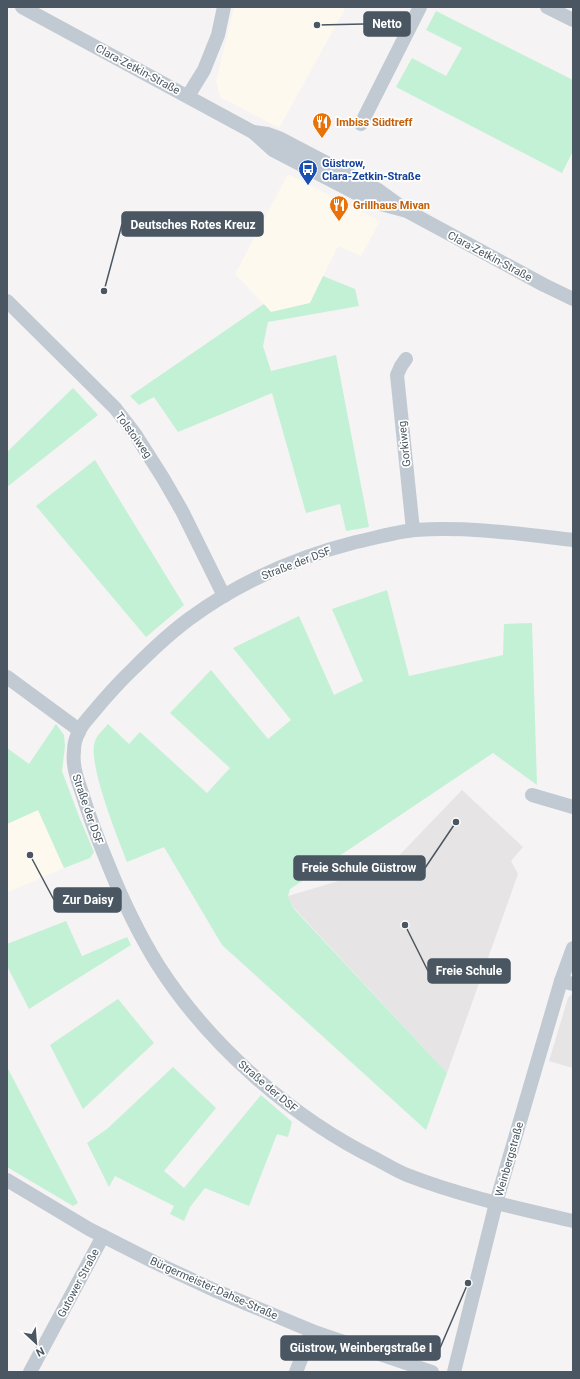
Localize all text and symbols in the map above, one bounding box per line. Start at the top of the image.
callout: Netto [364,12,410,36]
text: Netto [372,17,402,31]
street label: Clara-Zetkin-Straße [93,42,182,97]
restaurant icon: Imbiss Südtreff [311,111,333,139]
place label: Imbiss Südtreff [336,116,413,129]
place label: Güstrow, Clara-Zetkin-Straße [322,157,421,183]
bus stop icon: Güstrow, Clara-Zetkin-Straße [297,158,319,186]
restaurant icon: Grillhaus Mivan [328,194,350,222]
place label: Grillhaus Mivan [353,199,430,212]
callout: Deutsches Rotes Kreuz [122,212,263,236]
text: Deutsches Rotes Kreuz [130,218,256,232]
street label: Clara-Zetkin-Straße [445,229,534,284]
street label: Tolstoiweg [113,410,155,461]
street label: Gorkiweg [396,420,413,468]
street label: Straße der DSF [260,544,333,583]
street label: Straße der DSF [69,773,106,846]
callout: Freie Schule Güstrow [294,856,425,880]
text: Freie Schule Güstrow [302,861,416,875]
callout: Zur Daisy [54,888,121,912]
text: Zur Daisy [63,893,114,907]
callout: Freie Schule [428,959,510,983]
text: Freie Schule [436,964,503,978]
street label: Straße der DSF [236,1058,300,1115]
street label: Weinbergstraße [493,1120,526,1198]
street label: Gutower Straße [55,1247,102,1320]
street label: Bürgermeister-Dahse-Straße [148,1254,280,1323]
north arrow [16,1323,56,1363]
callout: Güstrow, Weinbergstraße I [281,1336,440,1360]
text: Güstrow, Weinbergstraße I [290,1341,432,1355]
text: N [34,1344,47,1359]

